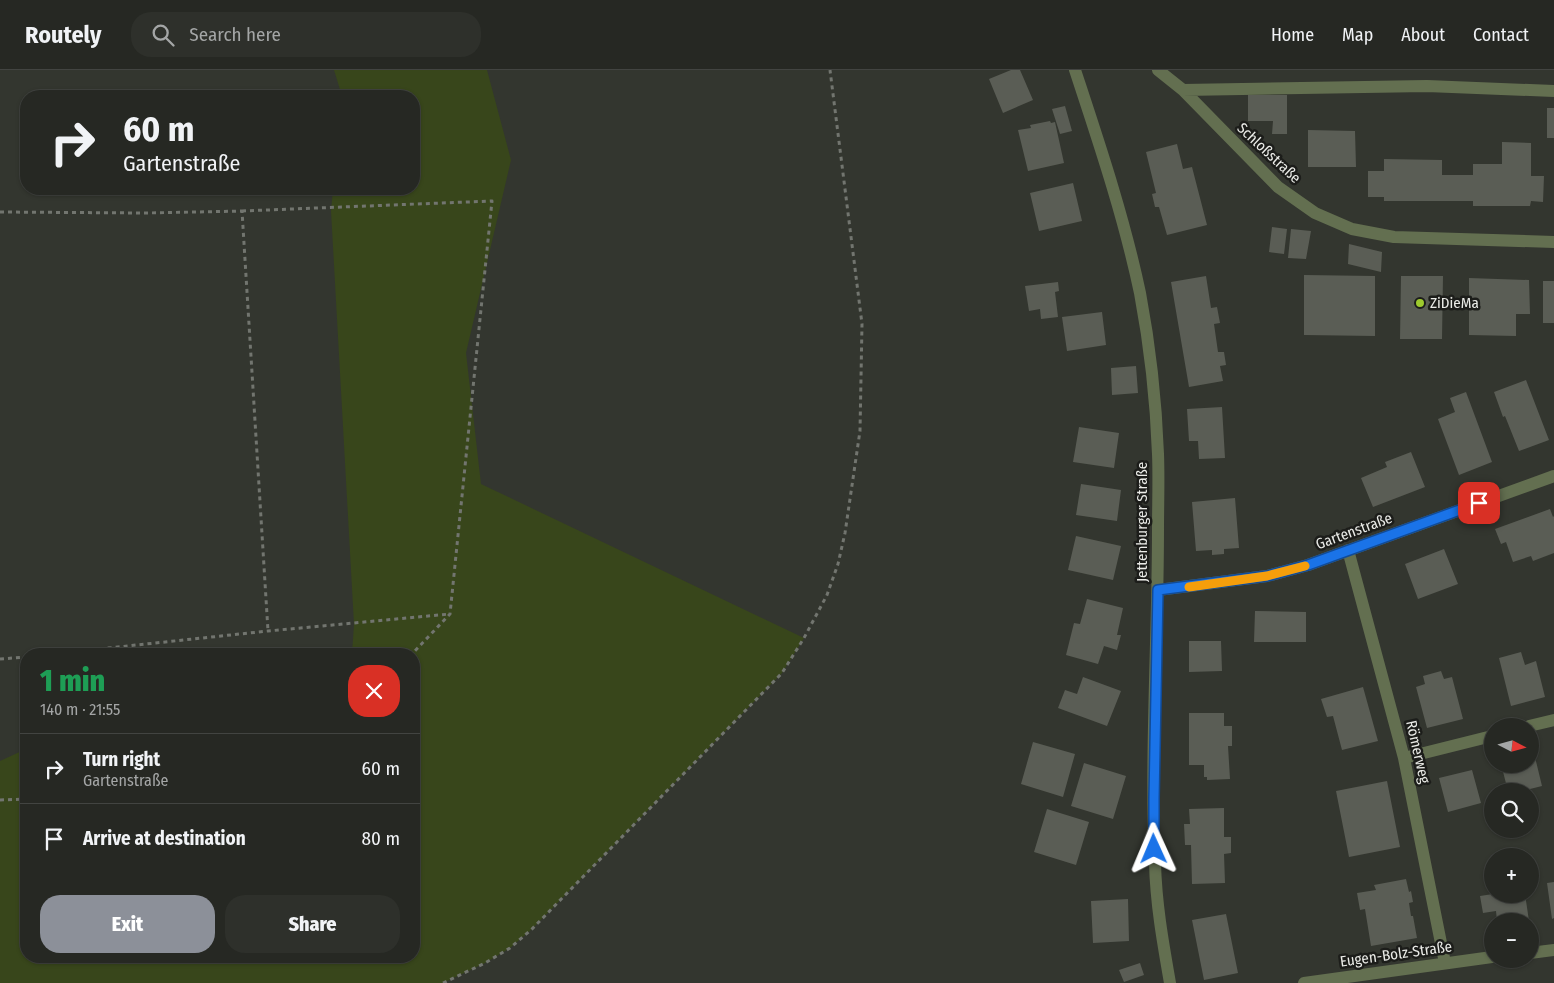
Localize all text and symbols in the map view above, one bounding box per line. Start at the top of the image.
search box [131,12,481,57]
text: Routely [25,21,101,49]
icon: search [149,21,177,49]
text: Search here [189,23,281,46]
text: Home [1271,24,1314,46]
text: Map [1342,24,1373,46]
text: About [1401,24,1445,46]
text: Contact [1473,24,1529,46]
text: 60 m [123,108,194,150]
icon: right [40,110,105,175]
street label: Schloßstraße [1233,119,1305,187]
text: Gartenstraße [123,150,240,177]
place label: ZiDieMa [1430,294,1479,312]
marker: ZiDieMa [1414,297,1426,309]
street label: Jettenburger Straße [1133,462,1151,582]
pin [1458,482,1500,524]
icon: arrive [1465,489,1493,517]
street label: Gartenstraße [1313,509,1395,553]
text: 1 min [40,663,105,699]
button: close [348,665,400,717]
text: 140 m · 21:55 [40,700,120,719]
north arrow [1484,718,1539,772]
map controls [1484,718,1539,968]
street label: Römerweg [1402,719,1434,785]
text: Turn right [83,748,160,771]
icon: right [40,755,68,783]
text: 60 m [362,757,400,780]
text: Gartenstraße [83,771,168,790]
button: search [1484,783,1539,838]
position arrow [1127,822,1179,874]
icon: arrive [40,825,68,853]
text: Arrive at destination [83,827,246,850]
text: 80 m [362,827,400,850]
button: + [1484,848,1539,903]
button: Exit [40,895,215,953]
button: Share [225,895,400,953]
button: − [1484,913,1539,968]
street label: Eugen-Bolz-Straße [1339,937,1453,971]

